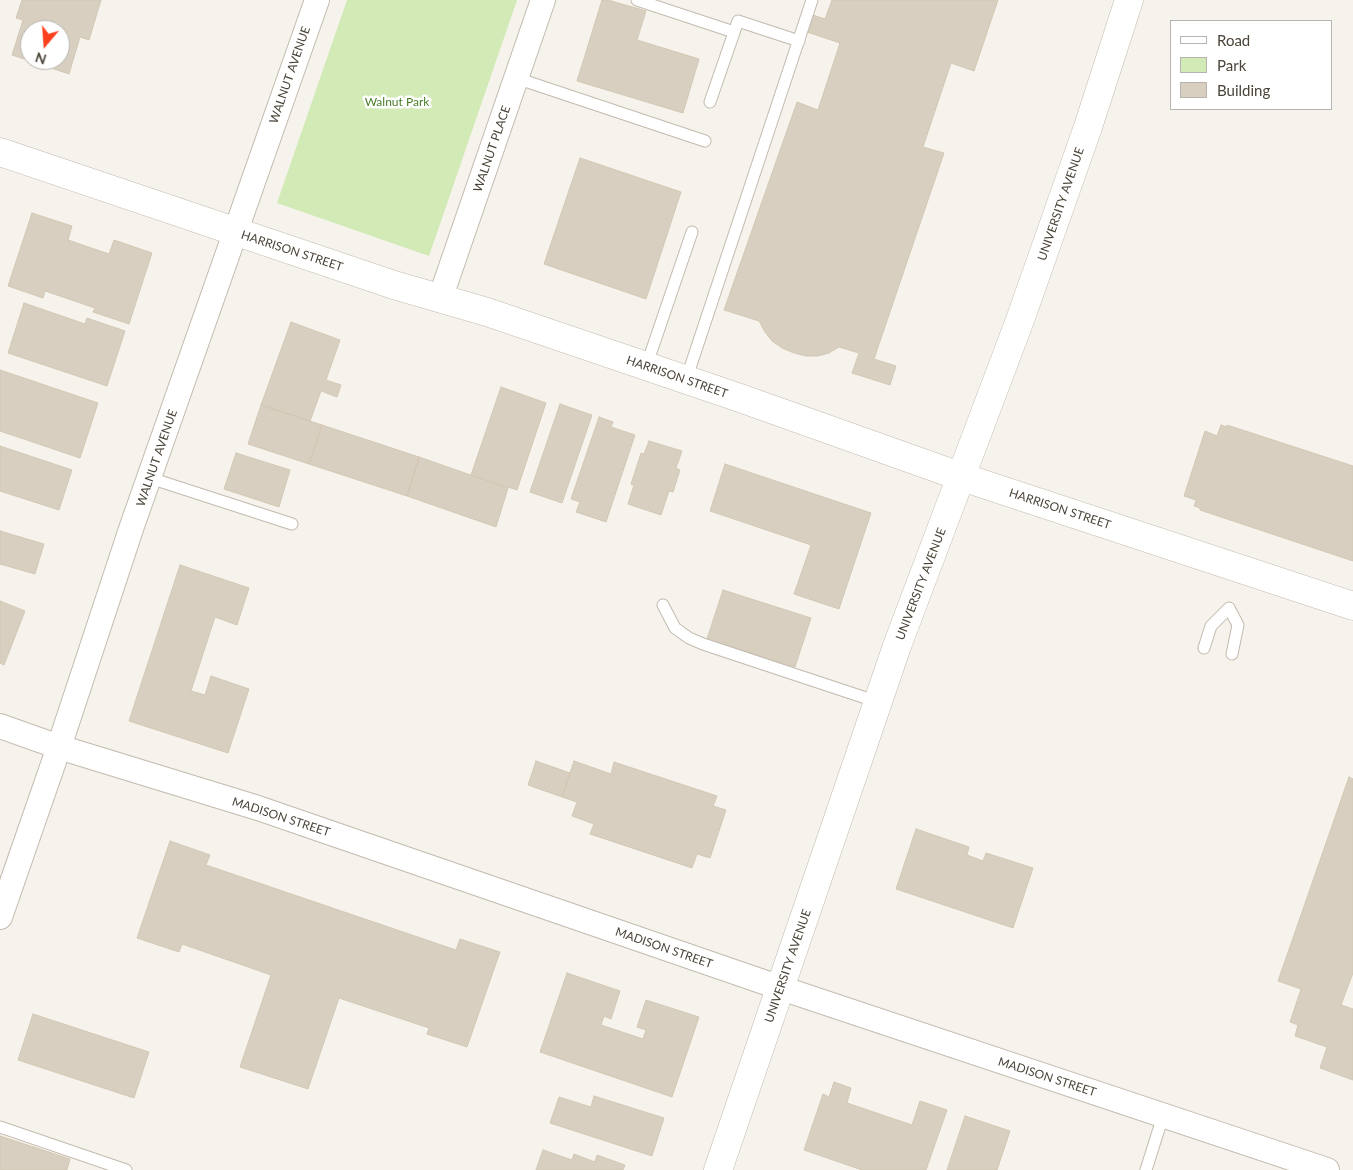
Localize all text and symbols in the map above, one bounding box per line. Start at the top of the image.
north arrow [20,20,70,70]
legend [1170,20,1333,110]
street label: WALNUT AVENUE [267,25,313,125]
text: Road [1217,31,1250,49]
text: N [33,49,48,69]
text: Park [1217,56,1246,74]
text: Building [1217,81,1270,99]
park label: Walnut Park [365,95,429,109]
street label: WALNUT PLACE [470,104,514,194]
street label: UNIVERSITY AVENUE [1035,145,1087,263]
street label: HARRISON STREET [239,228,345,274]
street label: HARRISON STREET [624,353,730,401]
street label: WALNUT AVENUE [134,408,180,508]
street label: HARRISON STREET [1007,486,1113,532]
street label: UNIVERSITY AVENUE [893,526,949,642]
street label: MADISON STREET [230,794,332,840]
street label: UNIVERSITY AVENUE [762,907,814,1025]
street label: MADISON STREET [613,925,715,971]
street label: MADISON STREET [996,1054,1098,1100]

